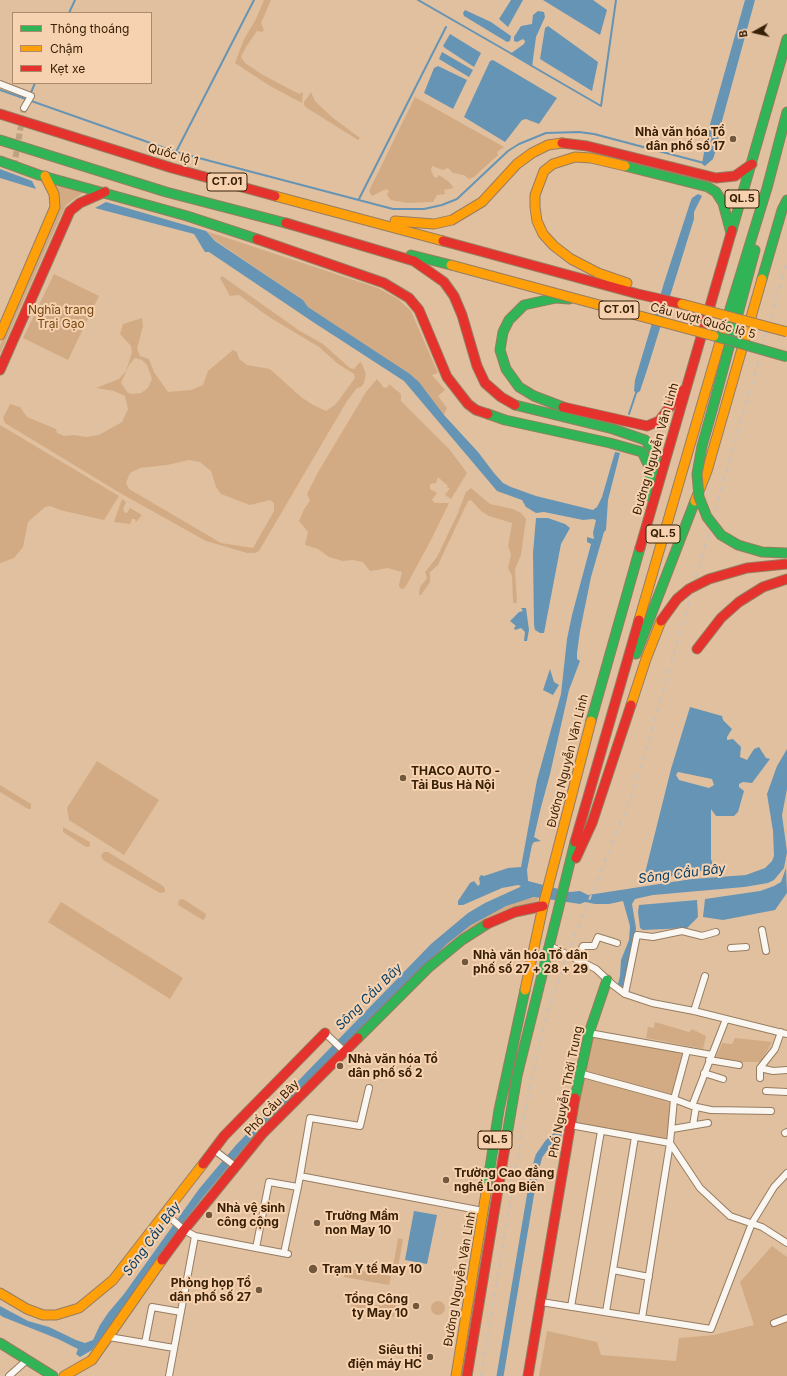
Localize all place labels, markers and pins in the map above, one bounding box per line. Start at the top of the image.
place label: Nhà văn hóa Tổ dân phố số 17 [635,125,725,153]
marker: Nhà văn hóa Tổ dân phố số 17 [728,134,738,144]
place label: THACO AUTO - Tải Bus Hà Nội [411,764,500,792]
marker: THACO AUTO - Tải Bus Hà Nội [398,773,408,783]
place label: Nhà văn hóa Tổ dân phố số 27 + 28 + 29 [473,948,588,976]
marker: Nhà văn hóa Tổ dân phố số 27 + 28 + 29 [460,957,470,967]
place label: Nhà văn hóa Tổ dân phố số 2 [348,1052,438,1080]
marker: Nhà văn hóa Tổ dân phố số 2 [335,1061,345,1071]
place label: Trường Cao đẳng nghề Long Biên [454,1166,554,1194]
marker: Trường Cao đẳng nghề Long Biên [441,1175,451,1185]
place label: Nhà vệ sinh công cộng [217,1201,285,1229]
place label: Trường Mầm non May 10 [325,1209,399,1237]
marker: Nhà vệ sinh công cộng [204,1210,214,1220]
marker: Trường Mầm non May 10 [312,1218,322,1228]
place label: Trạm Y tế May 10 [322,1262,422,1276]
marker: Trạm Y tế May 10 [307,1263,319,1275]
place label: Phòng họp Tổ dân phố số 27 [169,1276,251,1304]
marker: Phòng họp Tổ dân phố số 27 [254,1285,264,1295]
place label: Tổng Công ty May 10 [344,1292,408,1320]
marker: Tổng Công ty May 10 [411,1301,421,1311]
place label: Siêu thị điện máy HC [348,1343,422,1371]
marker: Siêu thị điện máy HC [425,1352,435,1362]

